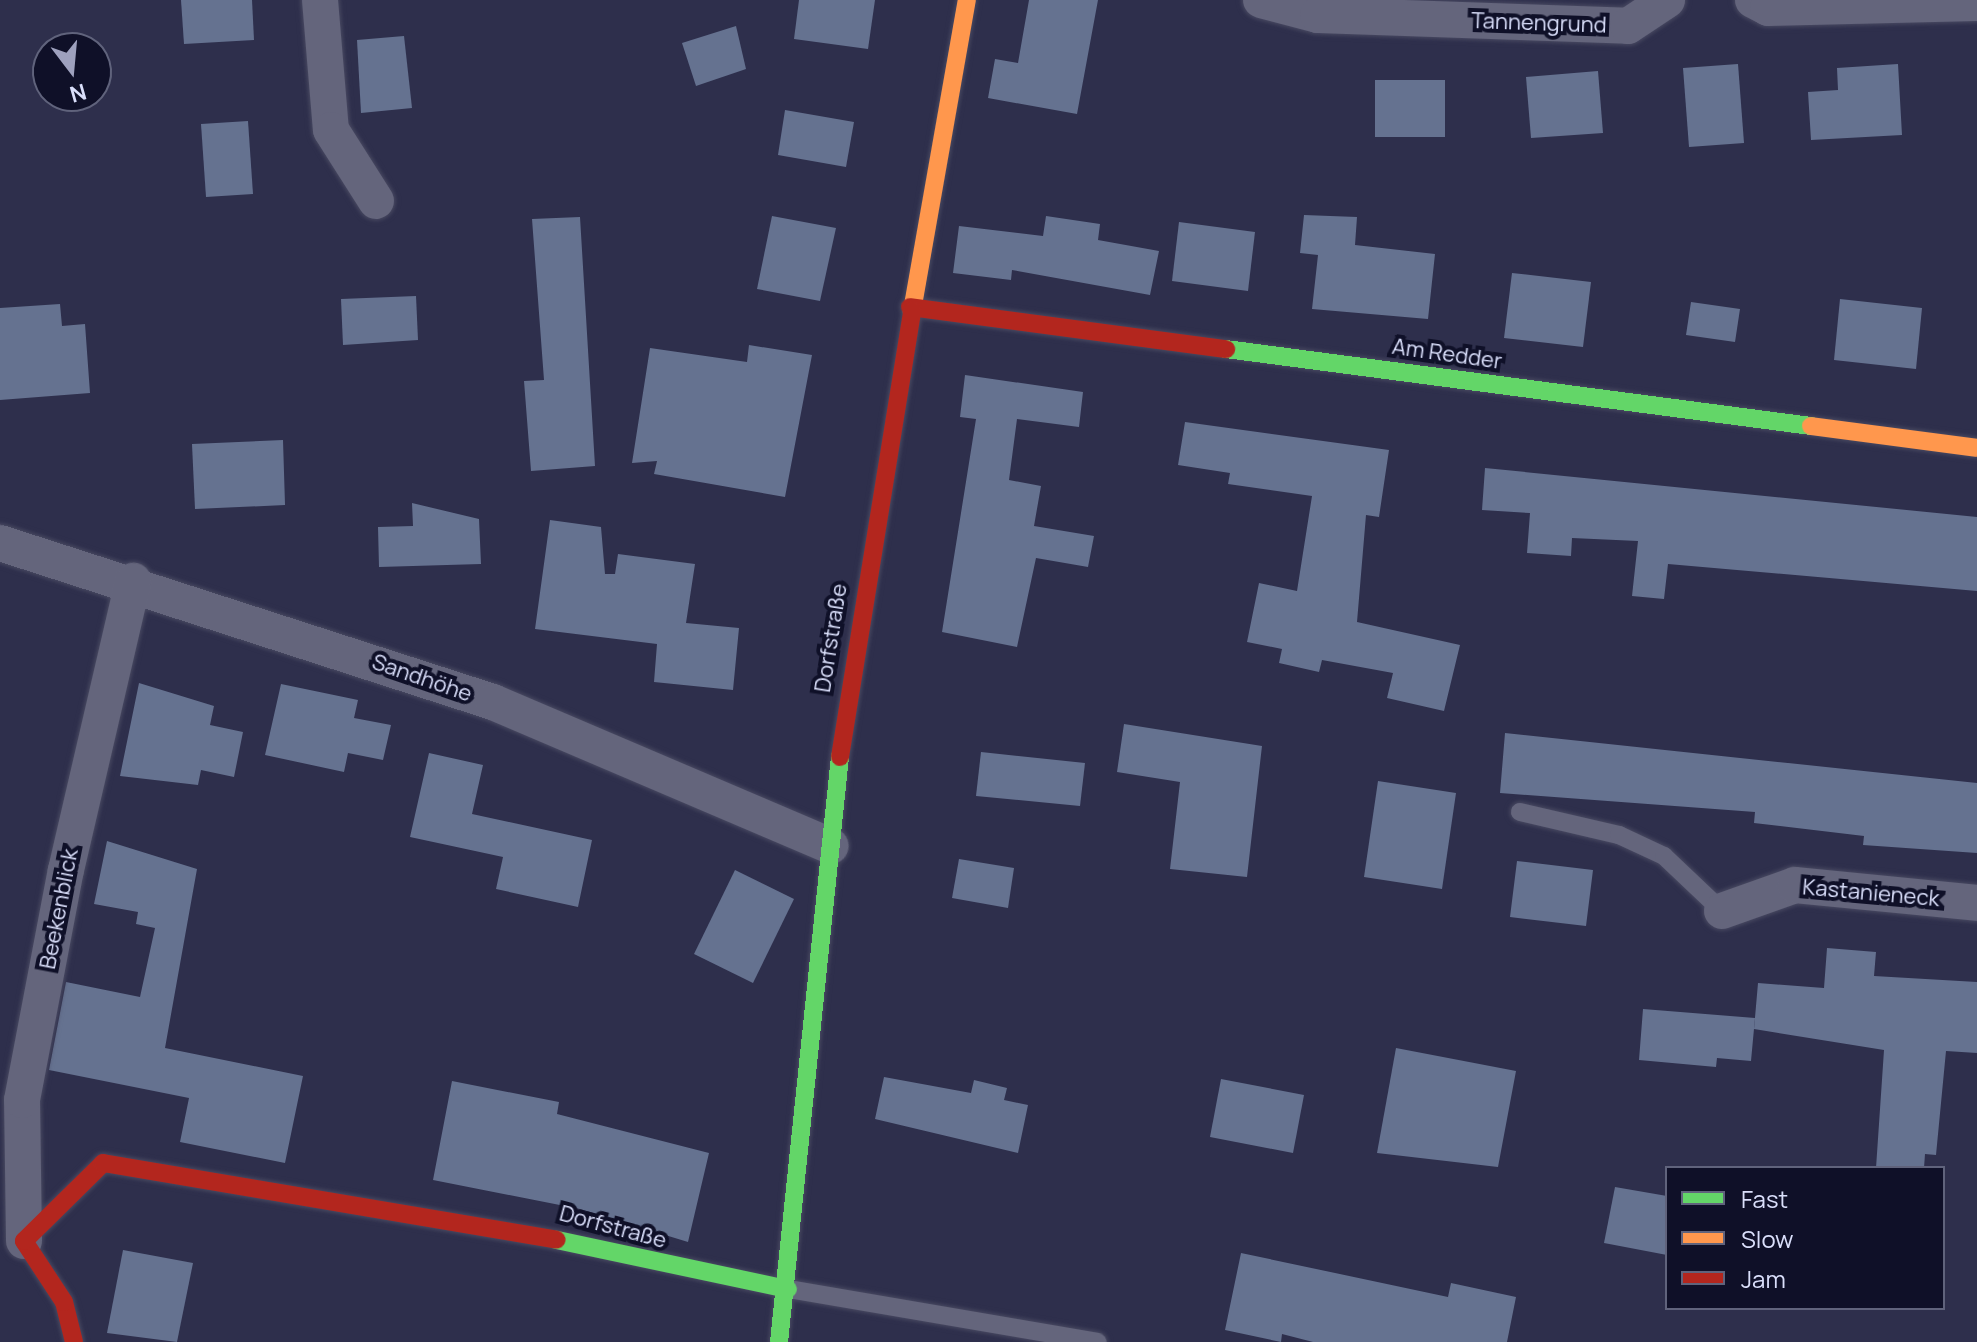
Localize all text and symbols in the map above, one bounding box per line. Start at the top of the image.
street label: Tannengrund [1471,7,1607,39]
north arrow [32,32,112,112]
text: N [66,77,90,110]
street label: Am Redder [1390,333,1504,375]
street label: Dorfstraße [809,582,853,694]
street label: Sandhöhe [369,649,475,707]
street label: Beekenblick [34,847,84,971]
street label: Kastanieneck [1801,874,1941,912]
legend [1665,1166,1945,1310]
text: Fast [1741,1182,1788,1215]
street label: Dorfstraße [557,1200,669,1254]
text: Slow [1741,1222,1794,1255]
text: Jam [1741,1262,1786,1295]

